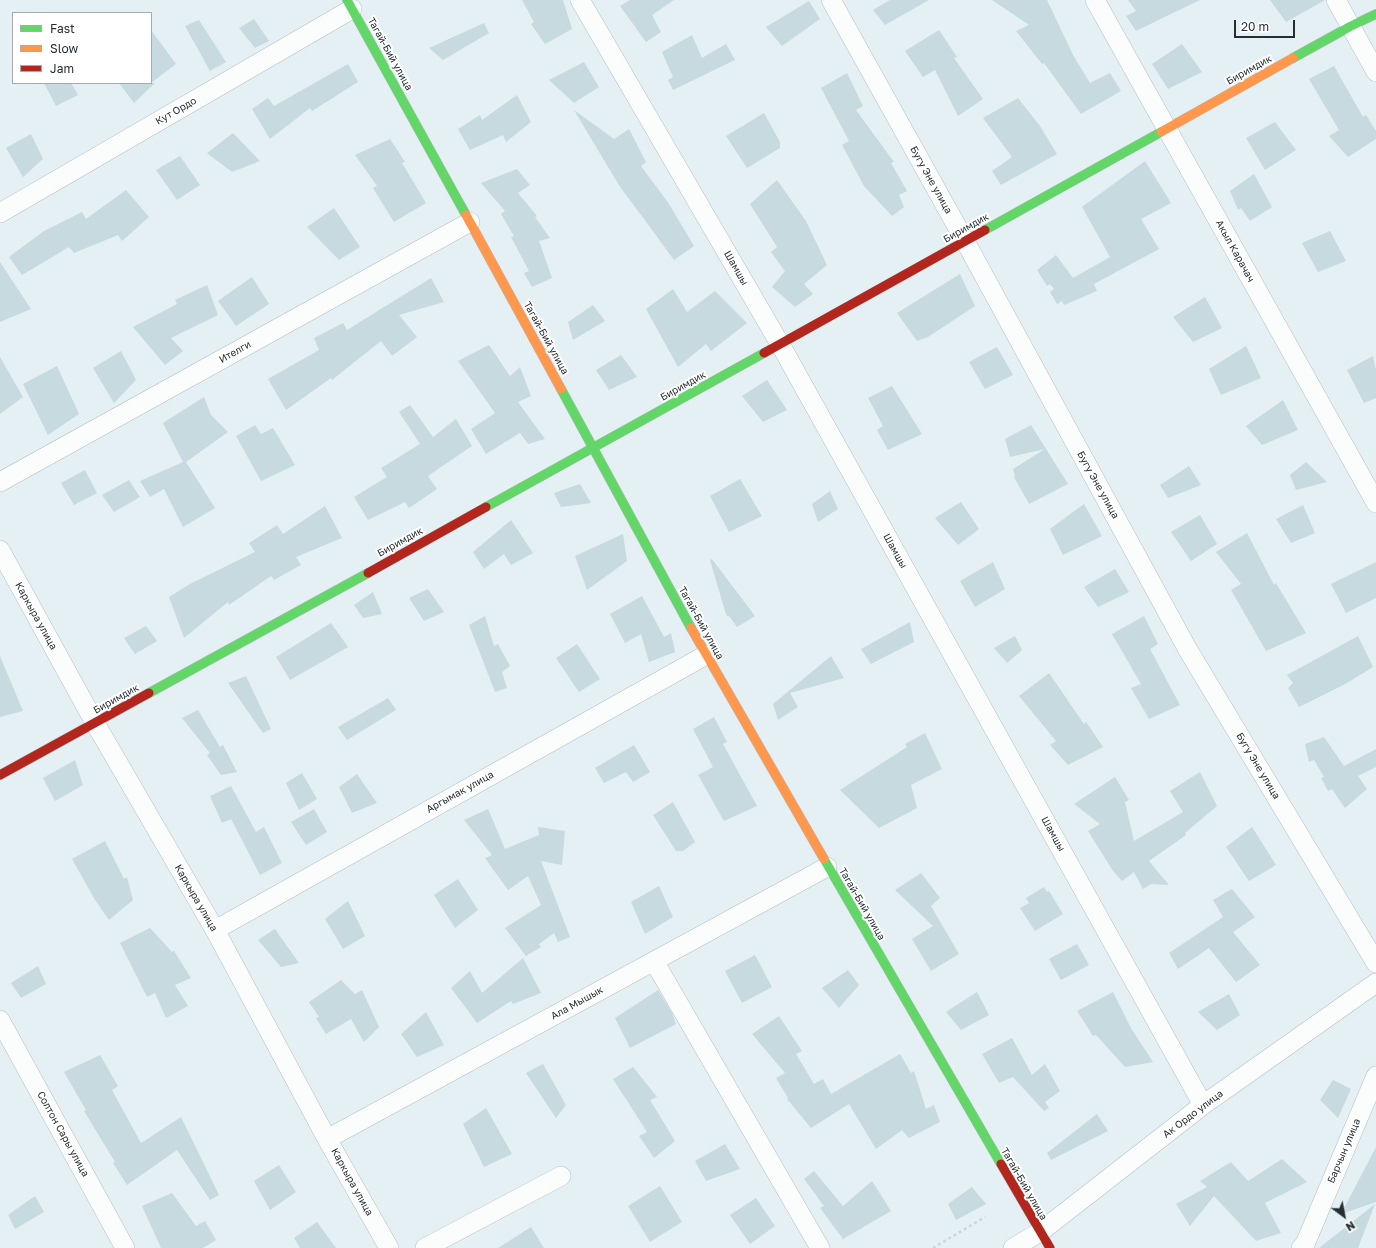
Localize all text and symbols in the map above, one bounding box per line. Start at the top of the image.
legend [12,12,152,84]
scale bar [1236,12,1297,38]
street label: Тагай-Бий улица [365,15,415,93]
text: 20 m [1241,19,1269,34]
text: Fast [50,21,75,36]
text: Slow [50,41,78,56]
street label: Биримдик [1224,53,1274,87]
text: Jam [50,61,74,76]
street label: Кут Ордо [153,94,199,128]
street label: Бугу Эне улица [907,144,955,216]
street label: Биримдик [941,211,991,245]
street label: Акыл Карачач [1213,218,1257,284]
street label: Шамшы [721,249,751,287]
street label: Тагай-Бий улица [521,299,571,377]
street label: Ителги [217,338,253,366]
street label: Биримдик [658,369,708,403]
street label: Бугу Эне улица [1074,449,1122,521]
street label: Биримдик [375,525,425,559]
street label: Шамшы [881,531,909,571]
street label: Каркыра улица [12,580,60,652]
street label: Тагай-Бий улица [676,584,726,662]
street label: Биримдик [91,682,141,716]
street label: Бугу Эне улица [1233,731,1283,801]
street label: Аргымак улица [424,769,496,815]
street label: Шамшы [1039,814,1067,854]
street label: Каркыра улица [172,862,220,934]
street label: Тагай-Бий улица [836,866,888,942]
street label: Ала Мышык [549,984,605,1022]
street label: Ак Ордо улица [1161,1087,1225,1141]
street label: Солтон Сары улица [35,1089,91,1179]
street label: Барчын улица [1325,1117,1363,1185]
street label: Каркыра улица [328,1146,376,1218]
street label: Тагай-Бий улица [998,1146,1050,1222]
north arrow [1324,1196,1364,1236]
text: N [1344,1219,1358,1234]

